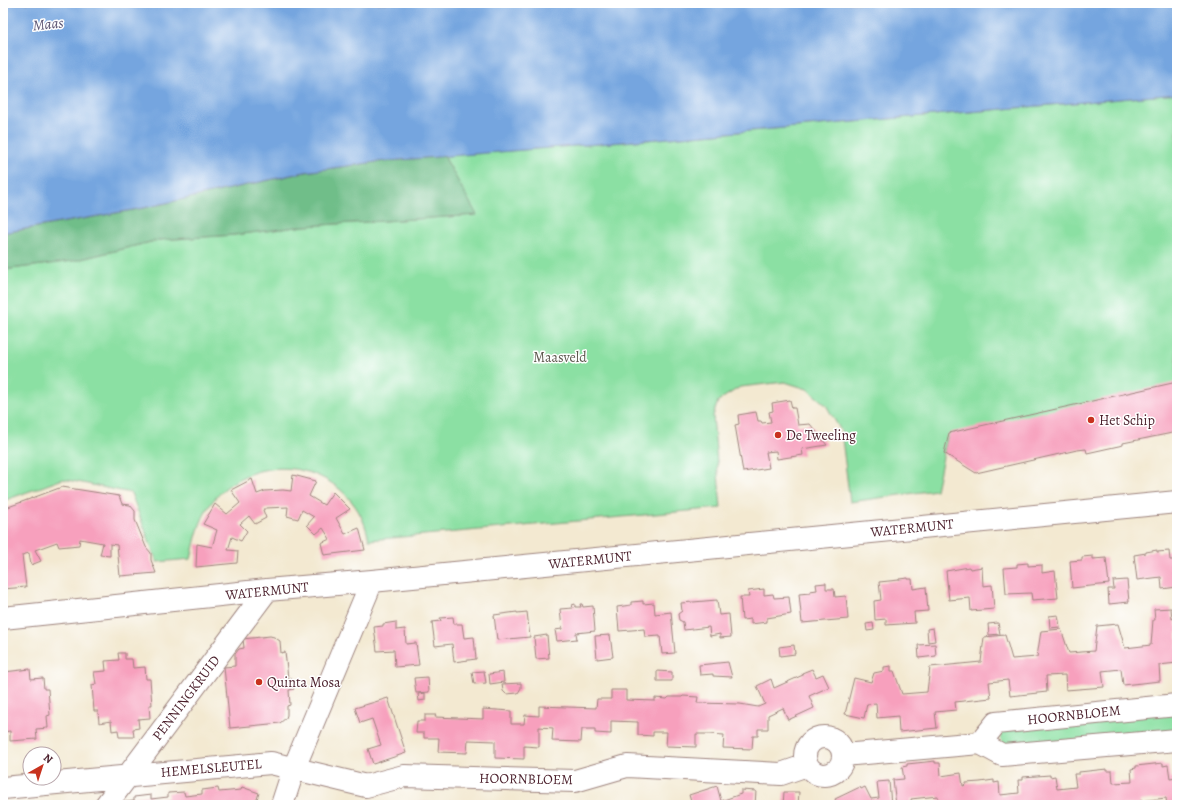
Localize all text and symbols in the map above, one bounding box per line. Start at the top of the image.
water label: Maas [32,12,64,36]
park label: Maasveld [533,348,587,367]
place label: Het Schip [1099,411,1155,430]
marker: Het Schip [1086,415,1096,425]
place label: De Tweeling [786,426,856,445]
marker: De Tweeling [773,430,783,440]
street label: WATERMUNT [868,514,955,542]
street label: WATERMUNT [546,546,633,574]
street label: WATERMUNT [223,577,310,605]
street label: PENNINGKRUID [148,651,224,744]
place label: Quinta Mosa [267,673,341,692]
marker: Quinta Mosa [254,677,264,687]
street label: HOORNBLOEM [1026,701,1122,729]
north arrow [22,746,62,786]
text: N [40,750,56,767]
street label: HEMELSLEUTEL [160,754,263,782]
street label: HOORNBLOEM [479,769,573,789]

